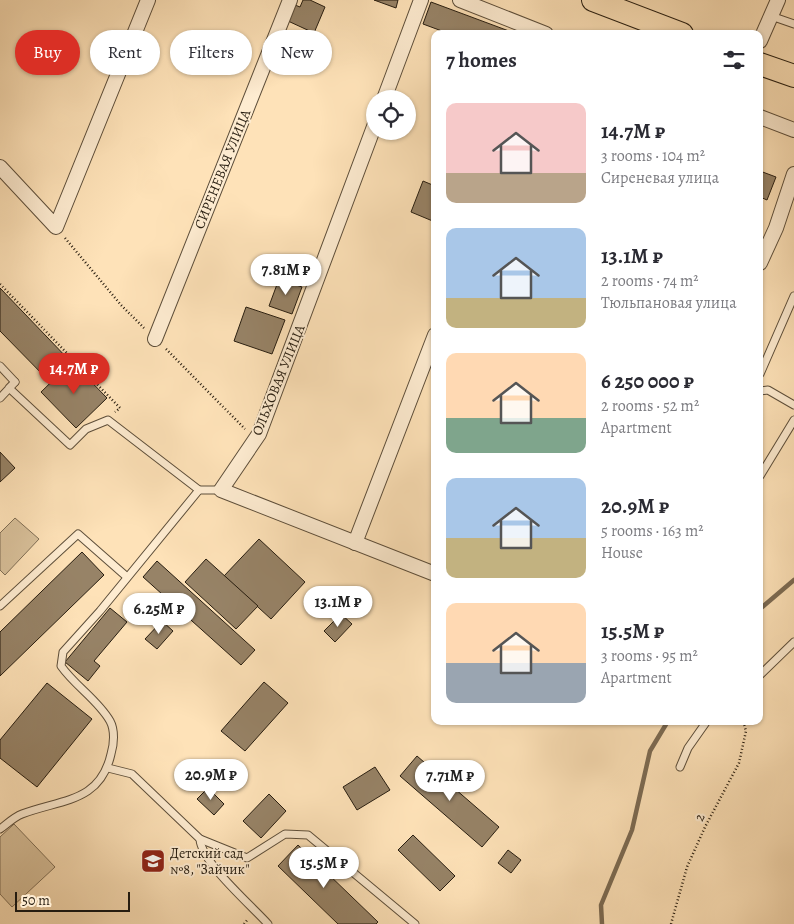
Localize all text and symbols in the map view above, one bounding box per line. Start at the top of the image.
chip: Buy [15,30,80,75]
chip: Rent [90,30,160,75]
chip: Filters [170,30,252,75]
chip: New [262,30,332,75]
text: 7 homes [446,46,517,74]
icon: filters [720,46,748,74]
map controls [366,90,416,140]
button: locate [366,90,416,140]
street label: СИРЕНЕВАЯ УЛИЦА [190,106,255,232]
text: 14.7M ₽ [601,117,665,145]
icon: home [486,123,546,183]
text: 3 rooms · 104 m² [601,145,705,167]
text: Сиреневая улица [601,167,719,189]
text: 13.1M ₽ [601,242,663,270]
icon: home [486,248,546,308]
pin: 7.81M ₽ [240,254,332,296]
text: 7.81M ₽ [261,259,311,281]
text: 2 rooms · 74 m² [601,270,699,292]
text: Тюльпановая улица [601,292,737,314]
street label: ОЛЬХОВАЯ УЛИЦА [248,321,310,438]
pin: 14.7M ₽ [28,352,120,395]
text: 14.7M ₽ [50,358,98,380]
text: 6 250 000 ₽ [601,367,694,395]
icon: home [486,373,546,433]
text: 2 rooms · 52 m² [601,395,699,417]
text: Apartment [601,417,672,439]
text: 20.9M ₽ [601,492,669,520]
icon: home [486,498,546,558]
text: 5 rooms · 163 m² [601,520,703,542]
text: House [601,542,643,564]
pin: 13.1M ₽ [292,586,384,628]
text: 13.1M ₽ [314,591,362,613]
pin: 6.25M ₽ [113,592,205,635]
text: 6.25M ₽ [134,598,184,620]
text: 15.5M ₽ [601,617,664,645]
icon: home [486,623,546,683]
text: 3 rooms · 95 m² [601,645,698,667]
text: Apartment [601,667,672,689]
pin: 20.9M ₽ [165,758,257,801]
pin: 7.71M ₽ [404,760,496,802]
text: 20.9M ₽ [185,764,237,786]
text: 7.71M ₽ [426,765,474,787]
street label: 2 [689,810,710,825]
place label: Детский сад №8, "Зайчик" [170,844,250,879]
pin: 15.5M ₽ [278,846,370,889]
school or university icon: Детский сад №8, "Зайчик" [140,848,166,874]
text: 15.5M ₽ [300,852,348,874]
scale bar [15,889,130,912]
text: 50 m [22,891,50,910]

